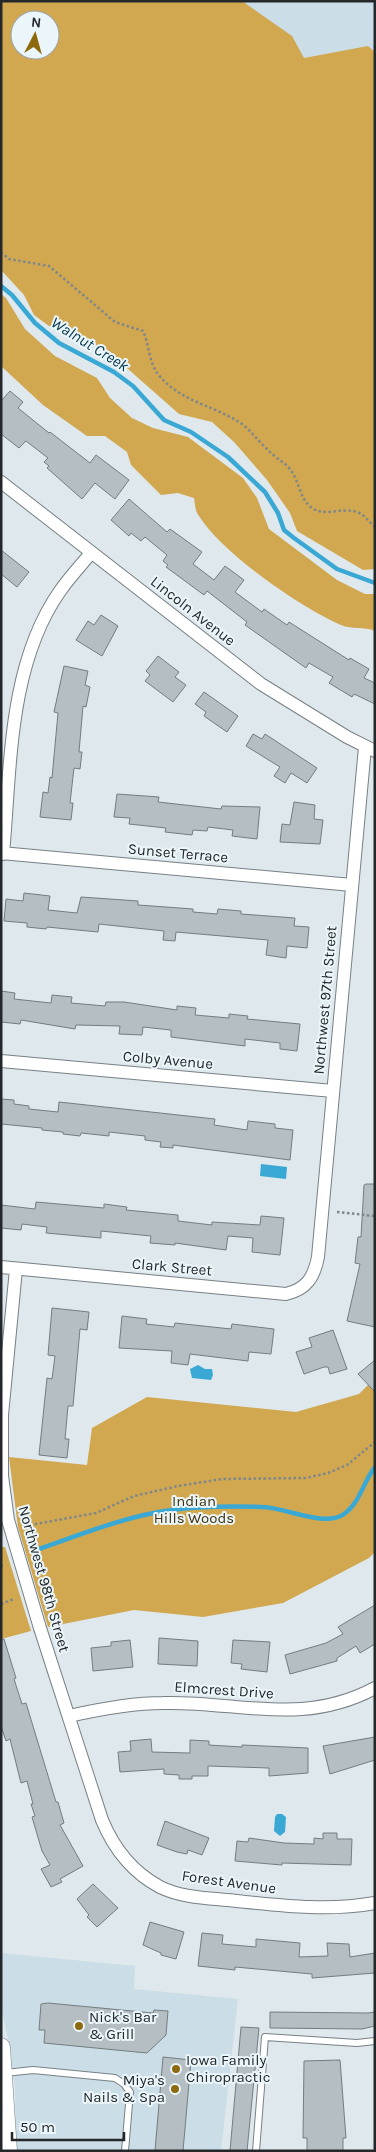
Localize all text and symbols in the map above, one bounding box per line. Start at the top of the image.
north arrow [10,10,60,60]
text: N [30,14,42,32]
water label: Walnut Creek [48,313,133,376]
street label: Lincoln Avenue [147,572,239,650]
street label: Sunset Terrace [127,840,229,866]
street label: Northwest 97th Street [310,924,341,1075]
street label: Colby Avenue [122,1047,214,1073]
street label: Clark Street [131,1255,213,1279]
park label: Indian Hills Woods [154,1492,234,1527]
street label: Northwest 98th Street [14,1504,74,1655]
street label: Elmcrest Drive [174,1678,274,1702]
street label: Forest Avenue [181,1866,277,1898]
place label: Nick's Bar & Grill [89,2008,157,2043]
marker: Nick's Bar & Grill [73,2020,85,2032]
place label: Iowa Family Chiropractic [186,2051,270,2086]
marker: Iowa Family Chiropractic [170,2063,182,2075]
place label: Miya's Nails & Spa [83,2071,165,2106]
marker: Miya's Nails & Spa [169,2083,181,2095]
scale bar [12,2110,125,2142]
text: 50 m [20,2118,55,2136]

